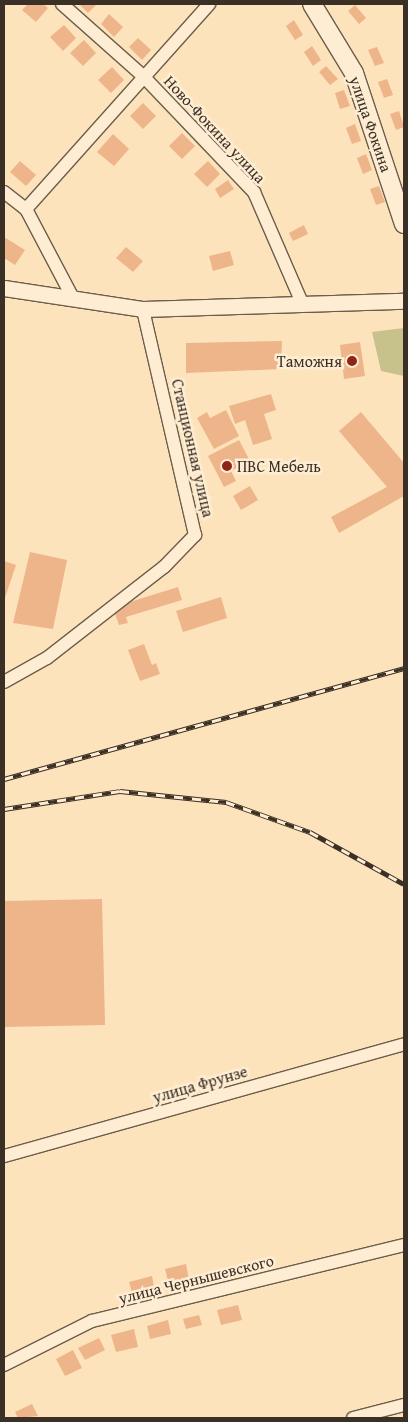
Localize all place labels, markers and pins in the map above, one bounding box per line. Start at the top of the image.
place label: Таможня [277,351,342,371]
marker: Таможня [346,355,358,367]
place label: ПВС Мебель [237,456,321,476]
marker: ПВС Мебель [221,460,233,472]

